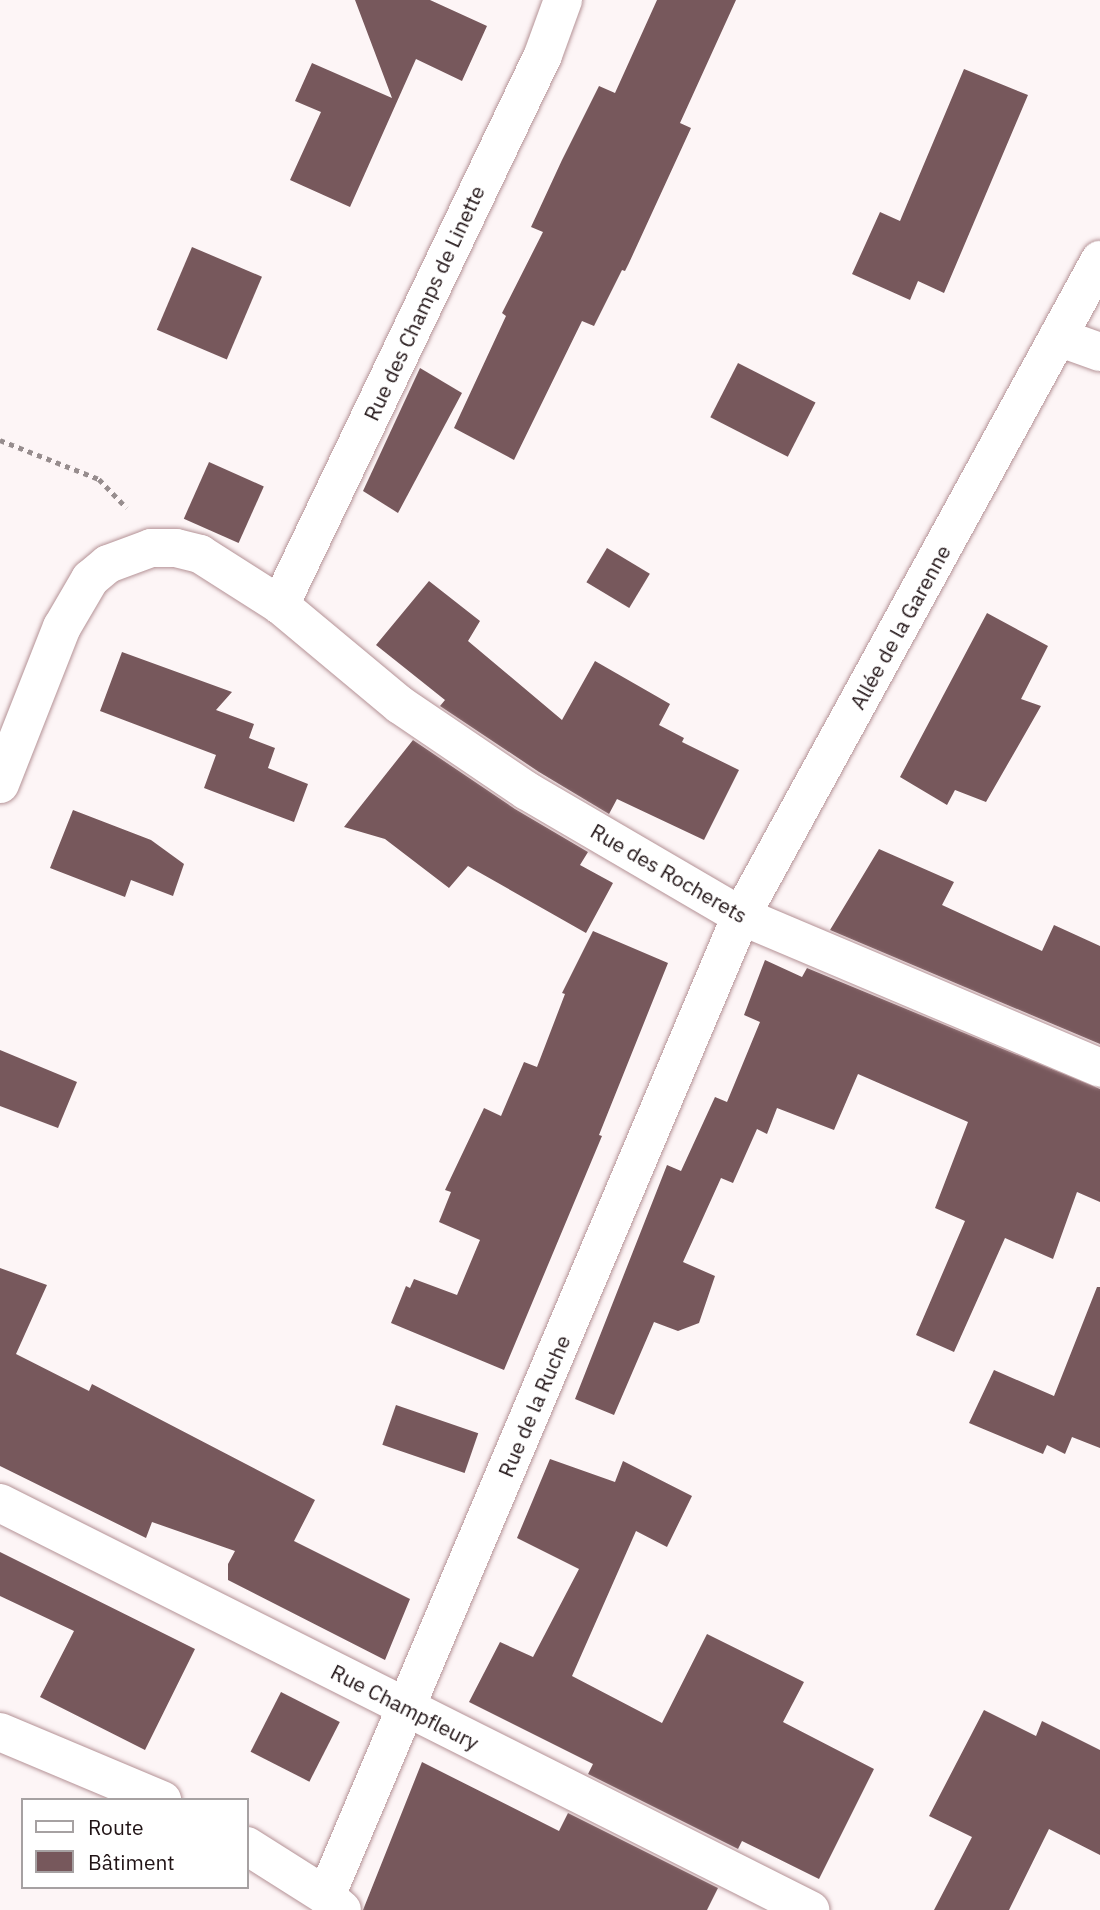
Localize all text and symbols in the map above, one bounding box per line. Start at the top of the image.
street label: Rue des Champs de Linette [358,181,490,425]
street label: Allée de la Garenne [844,541,956,713]
street label: Rue des Rocherets [586,818,752,928]
street label: Rue de la Ruche [493,1331,575,1481]
street label: Rue Champfleury [327,1659,483,1755]
legend [21,1798,248,1889]
text: Route [88,1813,144,1841]
text: Bâtiment [88,1848,175,1876]

